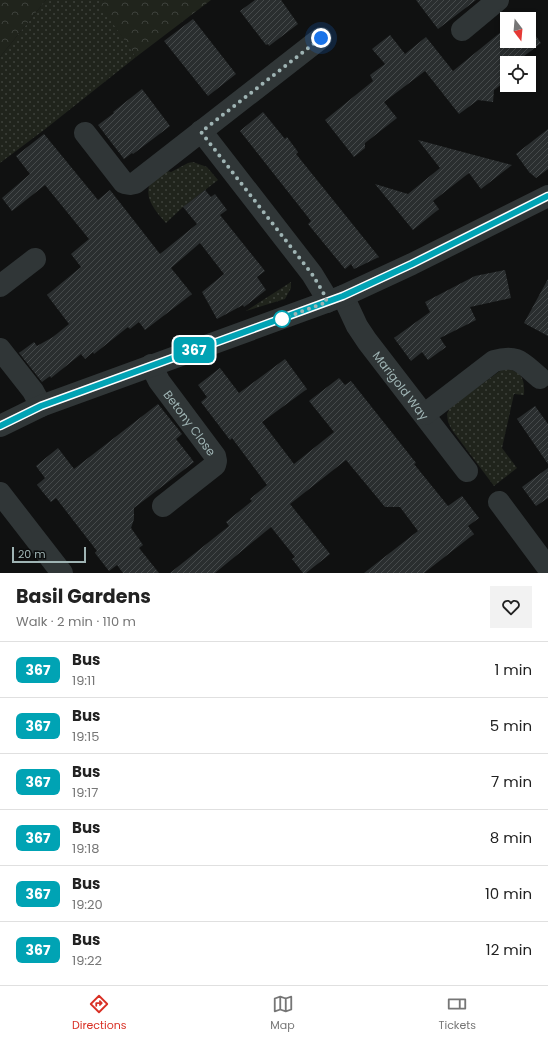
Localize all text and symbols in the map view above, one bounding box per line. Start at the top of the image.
north arrow [500,12,536,48]
map controls [500,12,536,92]
your location [311,28,331,48]
button: locate [500,56,536,92]
unlabelled marker [273,310,291,328]
line badge: 367 [171,337,217,363]
text: 367 [182,340,206,360]
street label: Marigold Way [369,347,433,423]
street label: Betony Close [160,386,220,459]
scale bar [12,545,86,564]
text: 20 m [18,546,46,562]
text: Basil Gardens [16,583,151,610]
button: heart [490,586,532,628]
text: Walk · 2 min · 110 m [16,612,136,631]
text: Bus [72,649,100,670]
text: 1 min [494,659,532,680]
text: 367 [26,660,50,680]
text: 19:11 [72,671,95,690]
text: Bus [72,705,100,726]
text: 5 min [490,715,532,736]
text: 367 [26,716,50,736]
text: 19:15 [72,727,99,746]
text: Bus [72,761,100,782]
text: 7 min [491,771,532,792]
text: 367 [26,772,50,792]
text: 19:17 [72,783,98,802]
text: Bus [72,817,100,838]
text: 8 min [490,827,532,848]
text: 367 [26,828,50,848]
text: 19:18 [72,839,99,858]
text: Bus [72,873,100,894]
text: 10 min [485,883,532,904]
text: 367 [26,884,50,904]
text: 19:20 [72,895,103,914]
text: Bus [72,929,100,950]
text: 12 min [486,939,532,960]
text: 367 [26,940,50,960]
text: 19:22 [72,951,102,970]
tab: Directions [72,993,127,1034]
tab: Map [270,993,295,1034]
tab: Tickets [439,993,476,1034]

